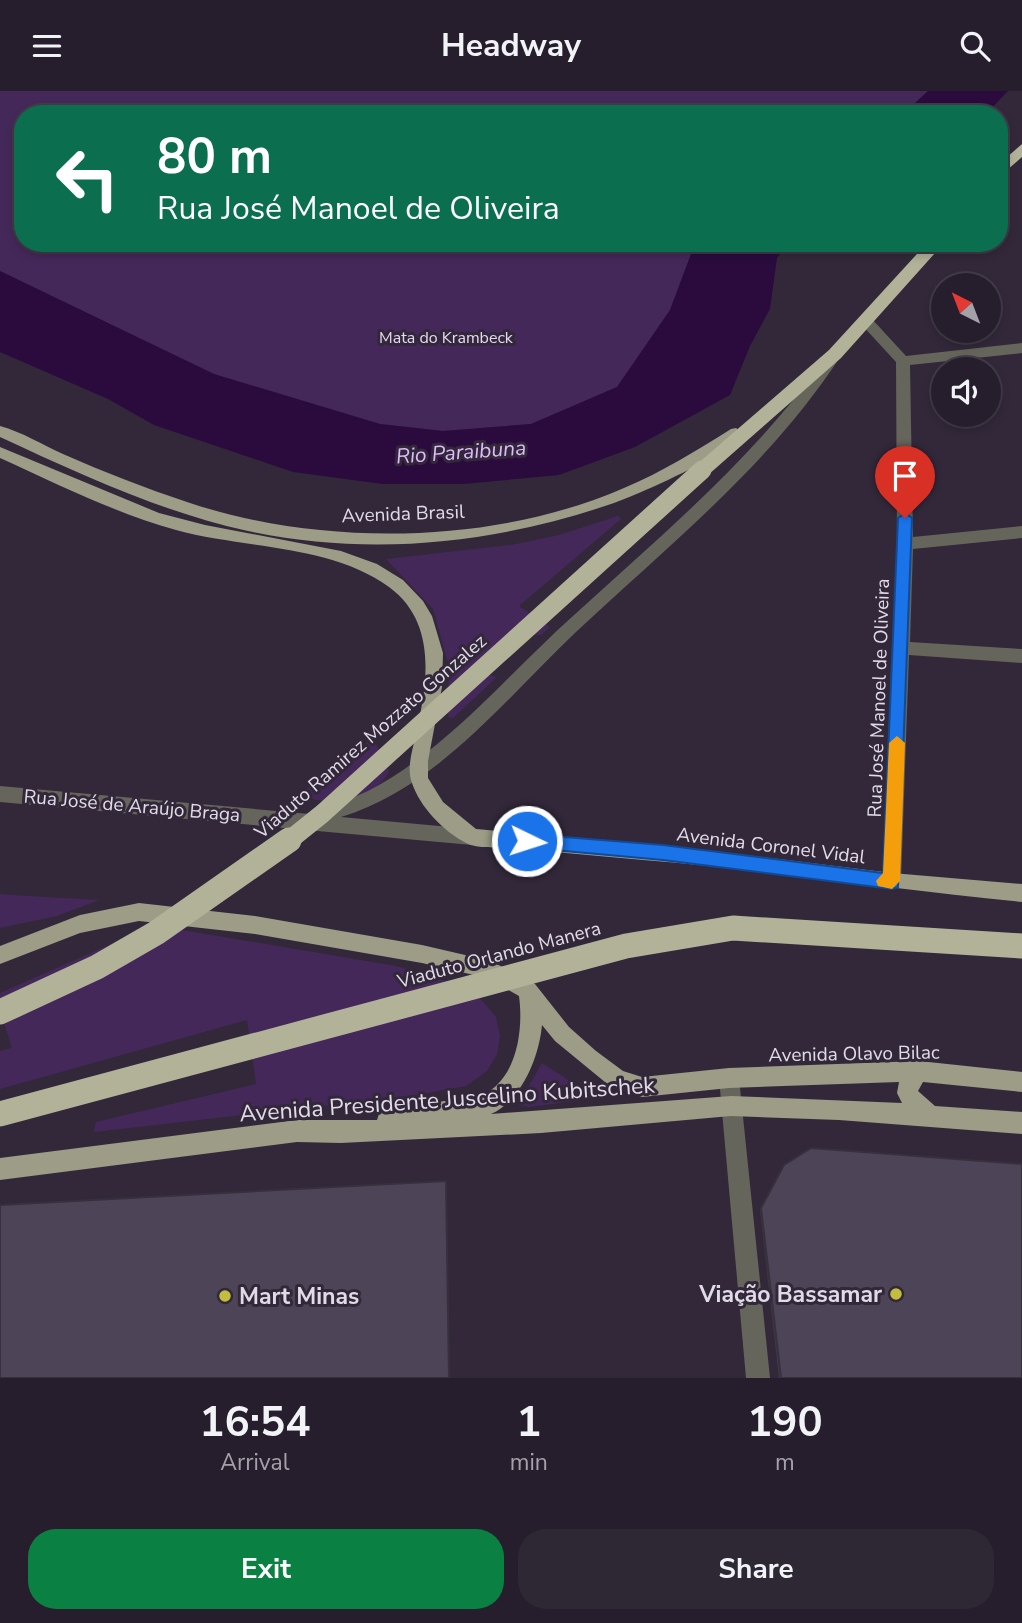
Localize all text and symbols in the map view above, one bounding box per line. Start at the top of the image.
text: Headway [441,24,581,67]
icon: menu [28,27,66,65]
icon: search [956,27,994,65]
text: 80 m [157,123,272,190]
icon: left [42,133,133,224]
text: Rua José Manoel de Oliveira [157,187,560,230]
north arrow [931,273,1001,343]
map controls [931,273,1001,427]
park label: Mata do Krambeck [379,327,514,349]
button: sound [931,357,1001,427]
water label: Rio Paraibuna [395,433,527,471]
pin [875,446,935,518]
icon: arrive [886,457,924,495]
street label: Avenida Brasil [341,499,465,529]
street label: Rua José Manoel de Oliveira [862,578,896,818]
street label: Viaduto Ramirez Mozzato Gonzalez [248,628,492,846]
street label: Rua José de Araújo Braga [23,784,241,828]
position arrow [490,804,564,878]
street label: Avenida Coronel Vidal [675,822,867,871]
street label: Viaduto Orlando Manera [394,915,604,995]
street label: Avenida Olavo Bilac [768,1040,940,1068]
street label: Avenida Presidente Juscelino Kubitschek [238,1069,656,1129]
place label: Viação Bassamar [698,1279,882,1310]
place label: Mart Minas [239,1281,359,1312]
marker: Viação Bassamar [888,1286,904,1302]
marker: Mart Minas [217,1288,233,1304]
text: 16:54 [199,1394,310,1451]
text: 1 [516,1394,541,1451]
text: 190 [747,1394,823,1451]
text: Arrival [220,1447,289,1478]
text: min [510,1447,548,1478]
text: m [775,1447,795,1478]
button: Exit [28,1529,504,1609]
button: Share [518,1529,994,1609]

